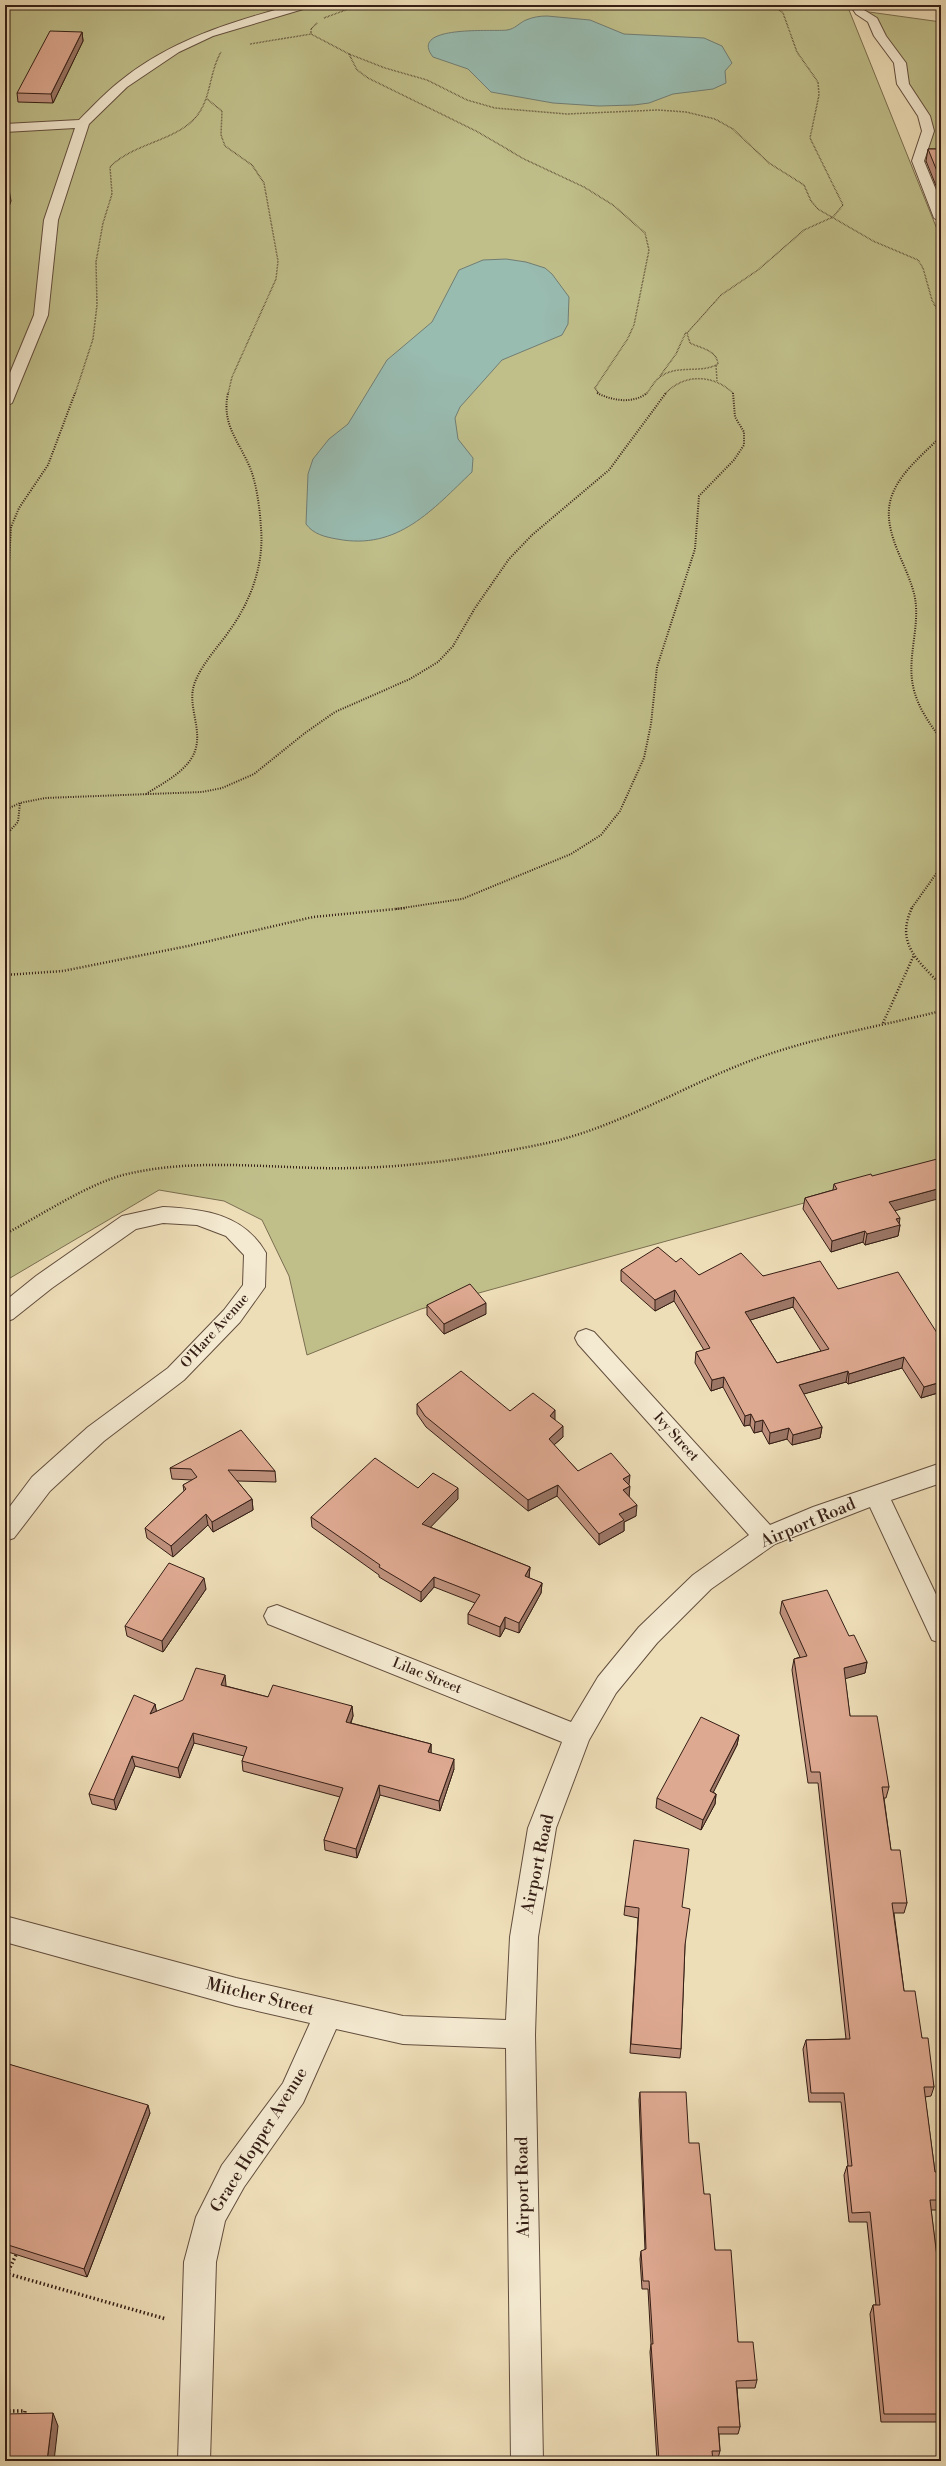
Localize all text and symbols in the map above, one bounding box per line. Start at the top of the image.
street label: O'Hare Avenue [177,1290,253,1372]
street label: Ivy Street [649,1409,703,1465]
street label: Airport Road [756,1493,859,1553]
street label: Lilac Street [390,1654,464,1698]
street label: Airport Road [517,1812,559,1917]
street label: Mitcher Street [204,1973,316,2021]
street label: Grace Hopper Avenue [205,2063,313,2217]
street label: Airport Road [511,2136,535,2239]

